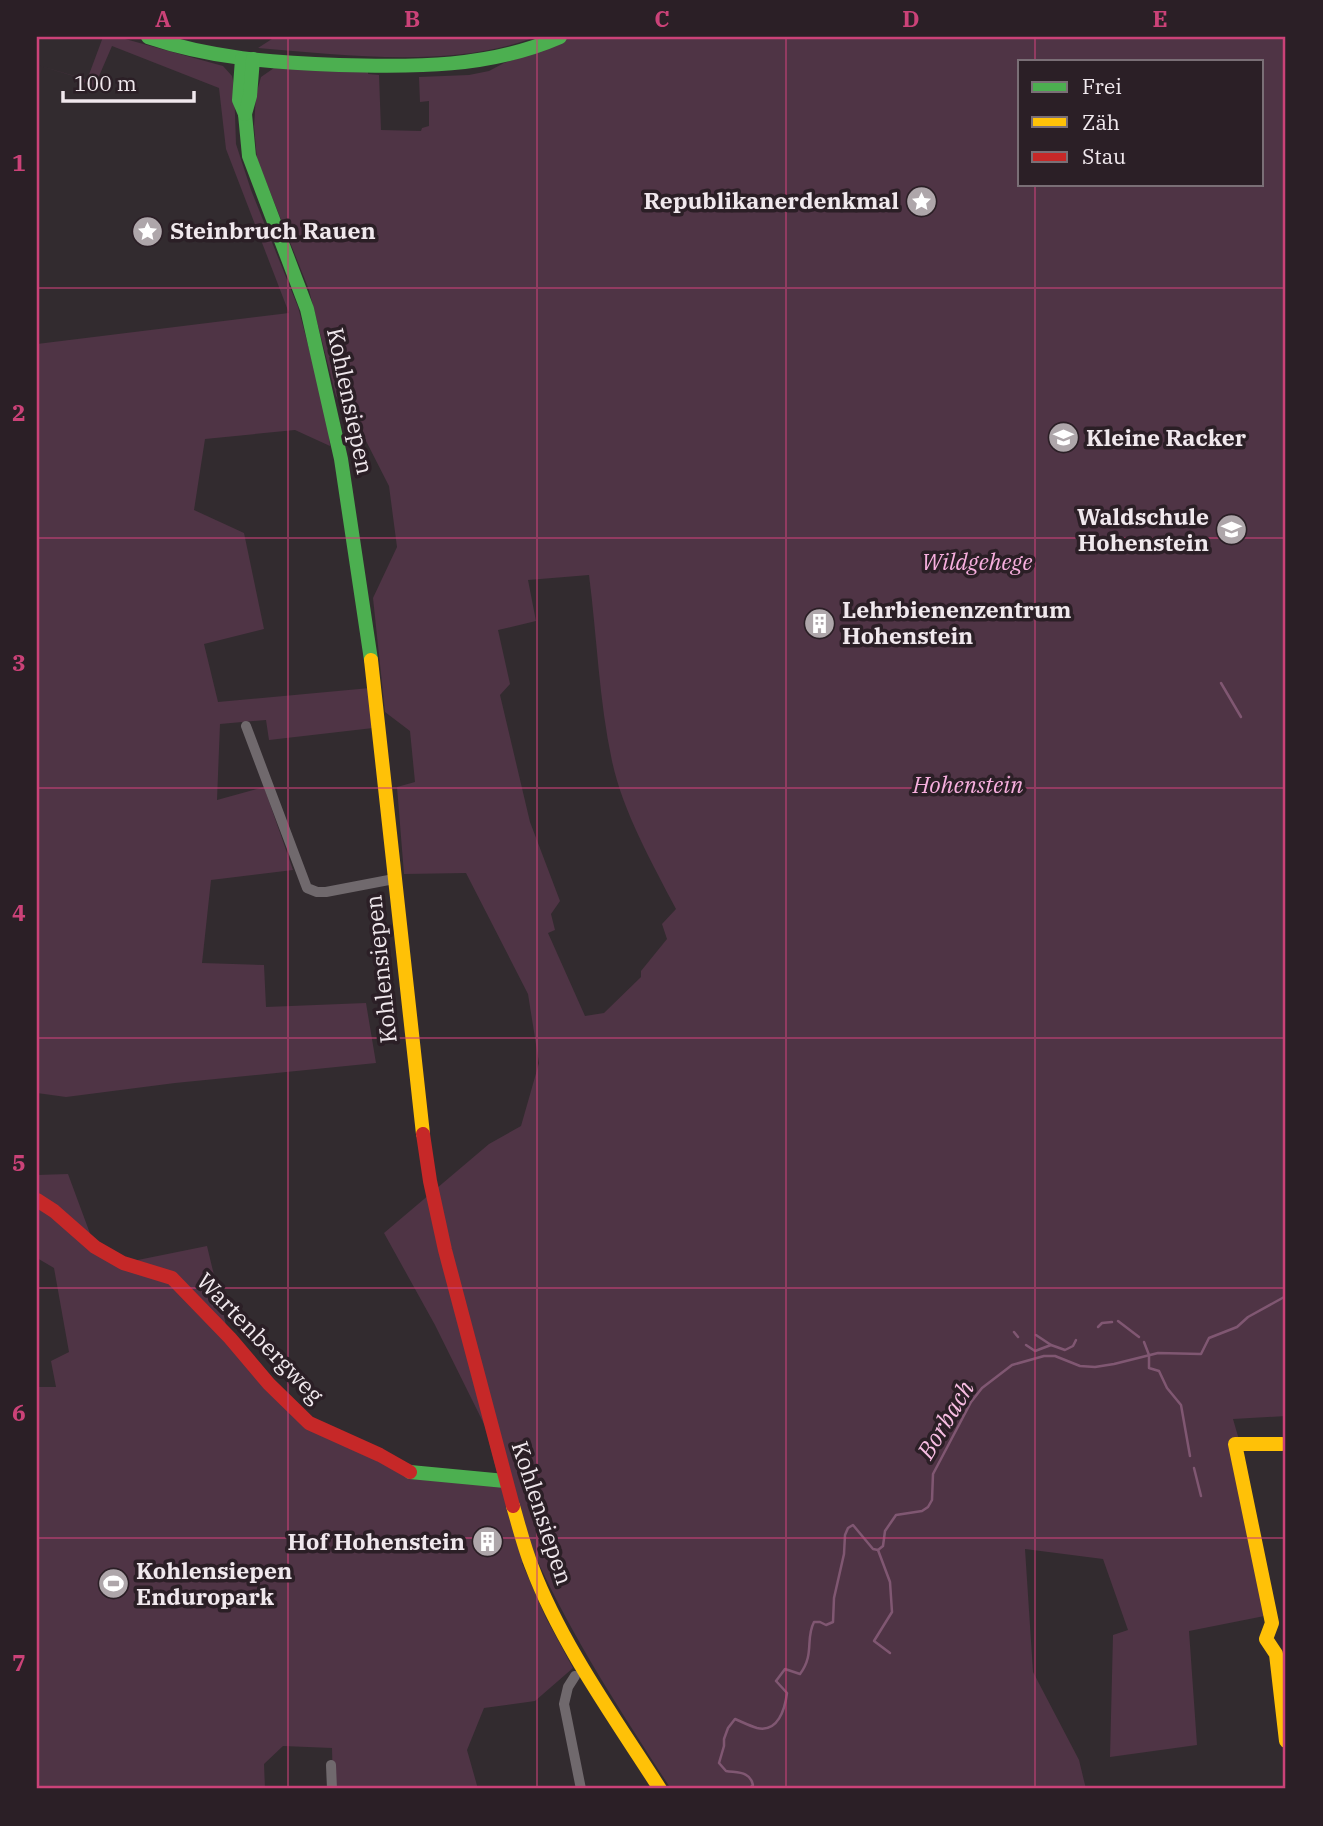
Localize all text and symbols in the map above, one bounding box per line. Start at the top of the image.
text: A [155,3,171,33]
text: B [404,3,420,33]
text: C [654,3,670,33]
text: D [902,3,920,33]
text: E [1152,3,1168,33]
scale bar [63,60,194,104]
legend [1018,60,1264,186]
text: 100 m [74,69,137,97]
text: Frei [1082,72,1122,100]
text: Zäh [1082,108,1120,136]
text: Stau [1082,142,1126,170]
text: 1 [12,147,26,177]
place icon: Republikanerdenkmal [905,184,939,218]
place label: Republikanerdenkmal [644,185,899,215]
place icon: Steinbruch Rauen [130,214,164,248]
place label: Steinbruch Rauen [170,215,376,245]
street label: Kohlensiepen [321,325,381,477]
text: 2 [12,397,26,427]
school or university icon: Kleine Racker [1046,421,1080,455]
place label: Kleine Racker [1086,422,1247,452]
place label: Waldschule Hohenstein [1077,501,1209,557]
school or university icon: Waldschule Hohenstein [1215,513,1249,547]
park label: Wildgehege [922,546,1032,576]
place label: Lehrbienenzentrum Hohenstein [842,594,1071,650]
building icon: Lehrbienenzentrum Hohenstein [802,606,836,640]
text: 3 [12,647,26,677]
park label: Hohenstein [912,769,1023,799]
street label: Kohlensiepen [357,893,403,1045]
text: 4 [12,897,26,927]
text: 5 [12,1147,26,1177]
street label: Wartenbergweg [191,1265,331,1409]
water label: Borbach [909,1374,981,1466]
text: 6 [12,1397,26,1427]
street label: Kohlensiepen [506,1437,580,1588]
building icon: Hof Hohenstein [471,1525,505,1559]
place label: Hof Hohenstein [287,1526,465,1556]
place label: Kohlensiepen Enduropark [136,1555,292,1611]
sports icon: Kohlensiepen Enduropark [96,1567,130,1601]
text: 7 [12,1647,26,1677]

